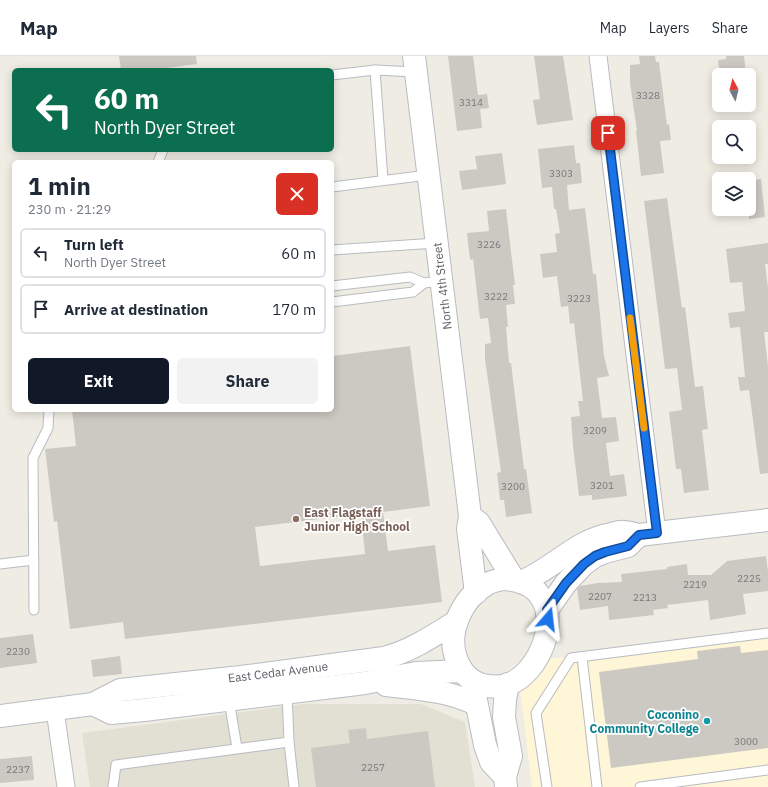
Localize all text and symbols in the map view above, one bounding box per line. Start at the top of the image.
text: Map [20,16,58,40]
text: Map [600,19,627,37]
text: Layers [649,19,690,37]
text: Share [712,19,748,37]
north arrow [712,68,756,112]
map controls [712,68,756,216]
text: 60 m [94,80,159,117]
icon: left [28,84,80,136]
house number: 3328 [636,89,660,102]
house number: 3314 [459,96,483,109]
text: North Dyer Street [94,116,235,139]
pin [591,116,625,150]
button: search [712,120,756,164]
icon: arrive [597,122,619,144]
house number: 3303 [549,167,573,180]
text: 1 min [28,170,91,202]
button: layers [712,172,756,216]
button: close [276,173,318,215]
text: 230 m · 21:29 [28,201,111,218]
text: Turn left [64,235,124,254]
house number: 3226 [477,238,501,251]
icon: left [30,242,52,264]
street label: North 4th Street [429,242,455,330]
text: 60 m [281,244,316,263]
text: North Dyer Street [64,254,166,271]
house number: 3222 [484,290,508,303]
house number: 3223 [567,292,591,305]
icon: arrive [30,298,52,320]
text: Arrive at destination [64,300,208,319]
text: 170 m [272,300,316,319]
button: Exit [28,358,169,404]
button: Share [177,358,318,404]
house number: 3209 [583,424,607,437]
house number: 3201 [590,479,614,492]
house number: 3200 [501,480,525,493]
place label: East Flagstaff Junior High School [304,505,410,534]
marker: East Flagstaff Junior High School [291,514,301,524]
house number: 2225 [737,572,761,585]
house number: 2219 [683,578,707,591]
house number: 2207 [588,590,612,603]
house number: 2213 [633,591,657,604]
position arrow [527,598,569,640]
house number: 2230 [6,645,30,658]
street label: East Cedar Avenue [227,658,329,686]
place label: Coconino Community College [590,707,699,736]
marker: Coconino Community College [702,716,712,726]
house number: 3000 [734,735,758,748]
house number: 2257 [361,761,385,774]
house number: 2237 [6,763,30,776]

